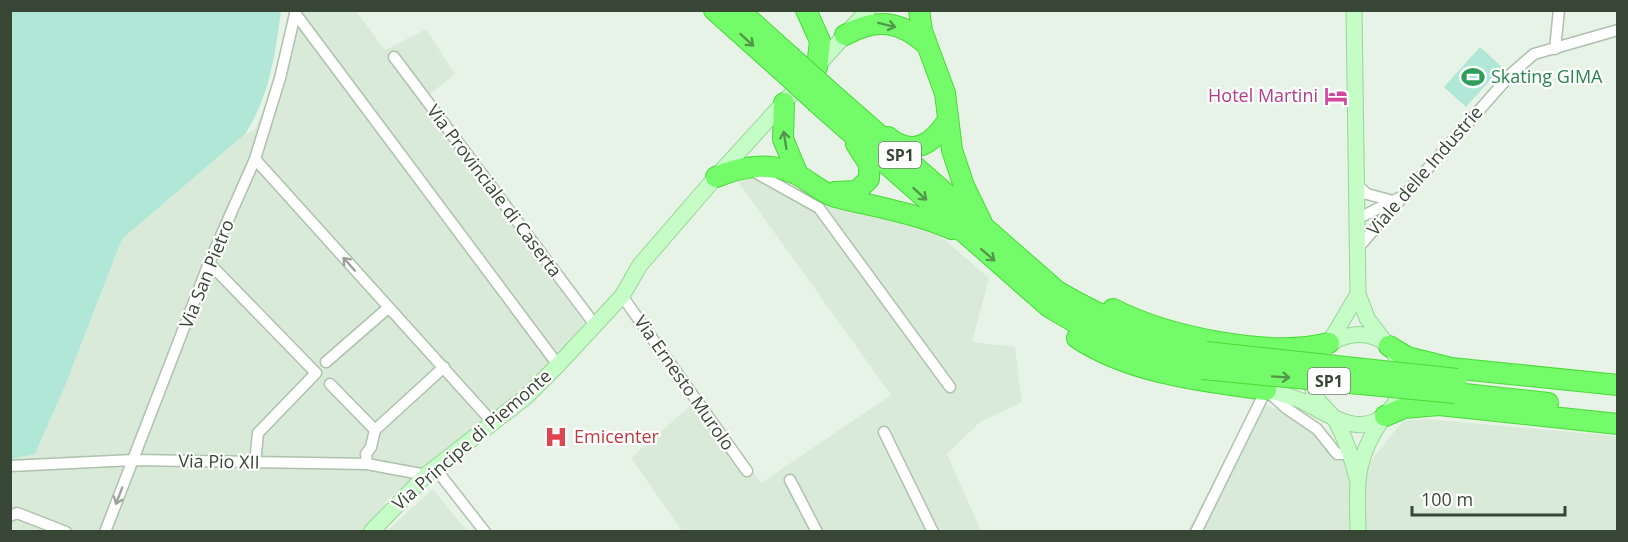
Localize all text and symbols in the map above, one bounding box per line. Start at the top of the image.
one-way arrow [877,20,896,32]
one-way arrow [739,33,754,47]
sports icon: Skating GIMA [1460,64,1486,90]
place label: Skating GIMA [1491,64,1603,88]
place label: Hotel Martini [1208,83,1318,107]
hotel icon: Hotel Martini [1323,83,1349,109]
street label: Via Provinciale di Caserta [422,99,568,282]
street label: Viale delle Industrie [1361,100,1487,240]
one-way arrow [780,131,791,150]
road number: SP1 [879,142,921,168]
one-way arrow [913,187,928,201]
street label: Via San Pietro [173,216,239,332]
one-way arrow [980,247,996,261]
one-way arrow [342,257,356,272]
street label: Via Ernesto Murolo [629,310,740,455]
street label: Via Principe di Piemonte [387,363,556,515]
road number: SP1 [1308,368,1350,394]
one-way arrow [1271,372,1291,383]
hospital icon: Emicenter [543,424,569,450]
place label: Emicenter [574,424,660,448]
street label: Via Pio XII [178,448,260,474]
scale bar [1412,479,1565,517]
one-way arrow [113,486,124,505]
text: 100 m [1421,487,1473,511]

